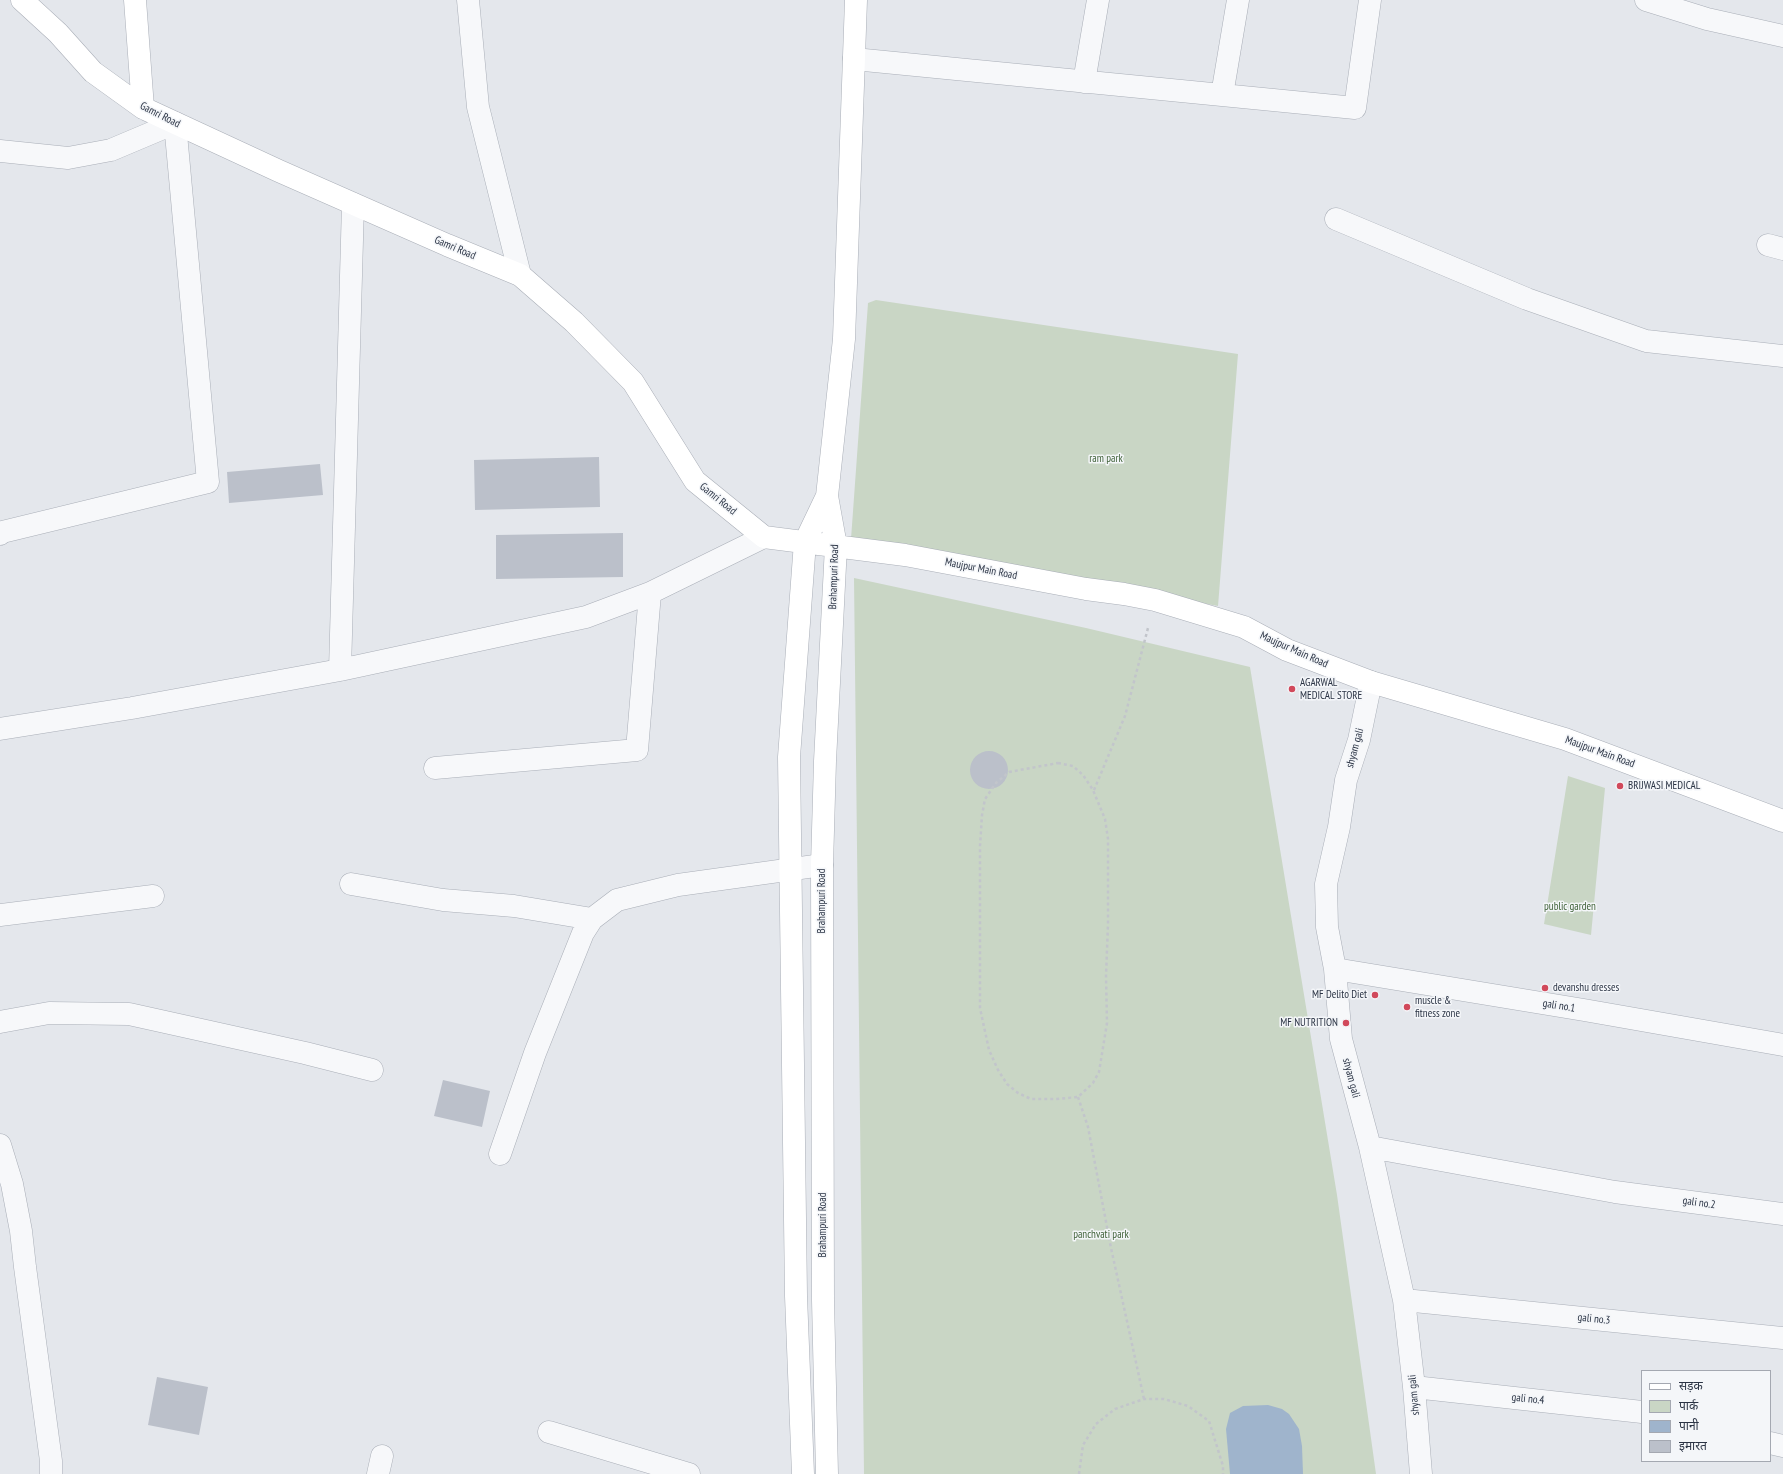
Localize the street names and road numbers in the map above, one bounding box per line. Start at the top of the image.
street label: Gamri Road [138,99,182,131]
street label: Gamri Road [432,233,478,263]
street label: Gamri Road [697,480,739,518]
street label: Brahampuri Road [826,544,842,610]
street label: Maujpur Main Road [944,556,1018,582]
street label: Maujpur Main Road [1258,629,1330,671]
street label: shyam gali [1343,727,1367,769]
street label: Maujpur Main Road [1563,733,1637,771]
street label: Brahampuri Road [815,868,829,934]
street label: gali no.1 [1542,997,1576,1015]
street label: shyam gali [1339,1057,1363,1099]
street label: Brahampuri Road [816,1192,830,1258]
street label: gali no.2 [1682,1194,1716,1212]
street label: gali no.3 [1577,1311,1611,1327]
street label: shyam gali [1406,1374,1422,1416]
street label: gali no.4 [1511,1391,1545,1407]

